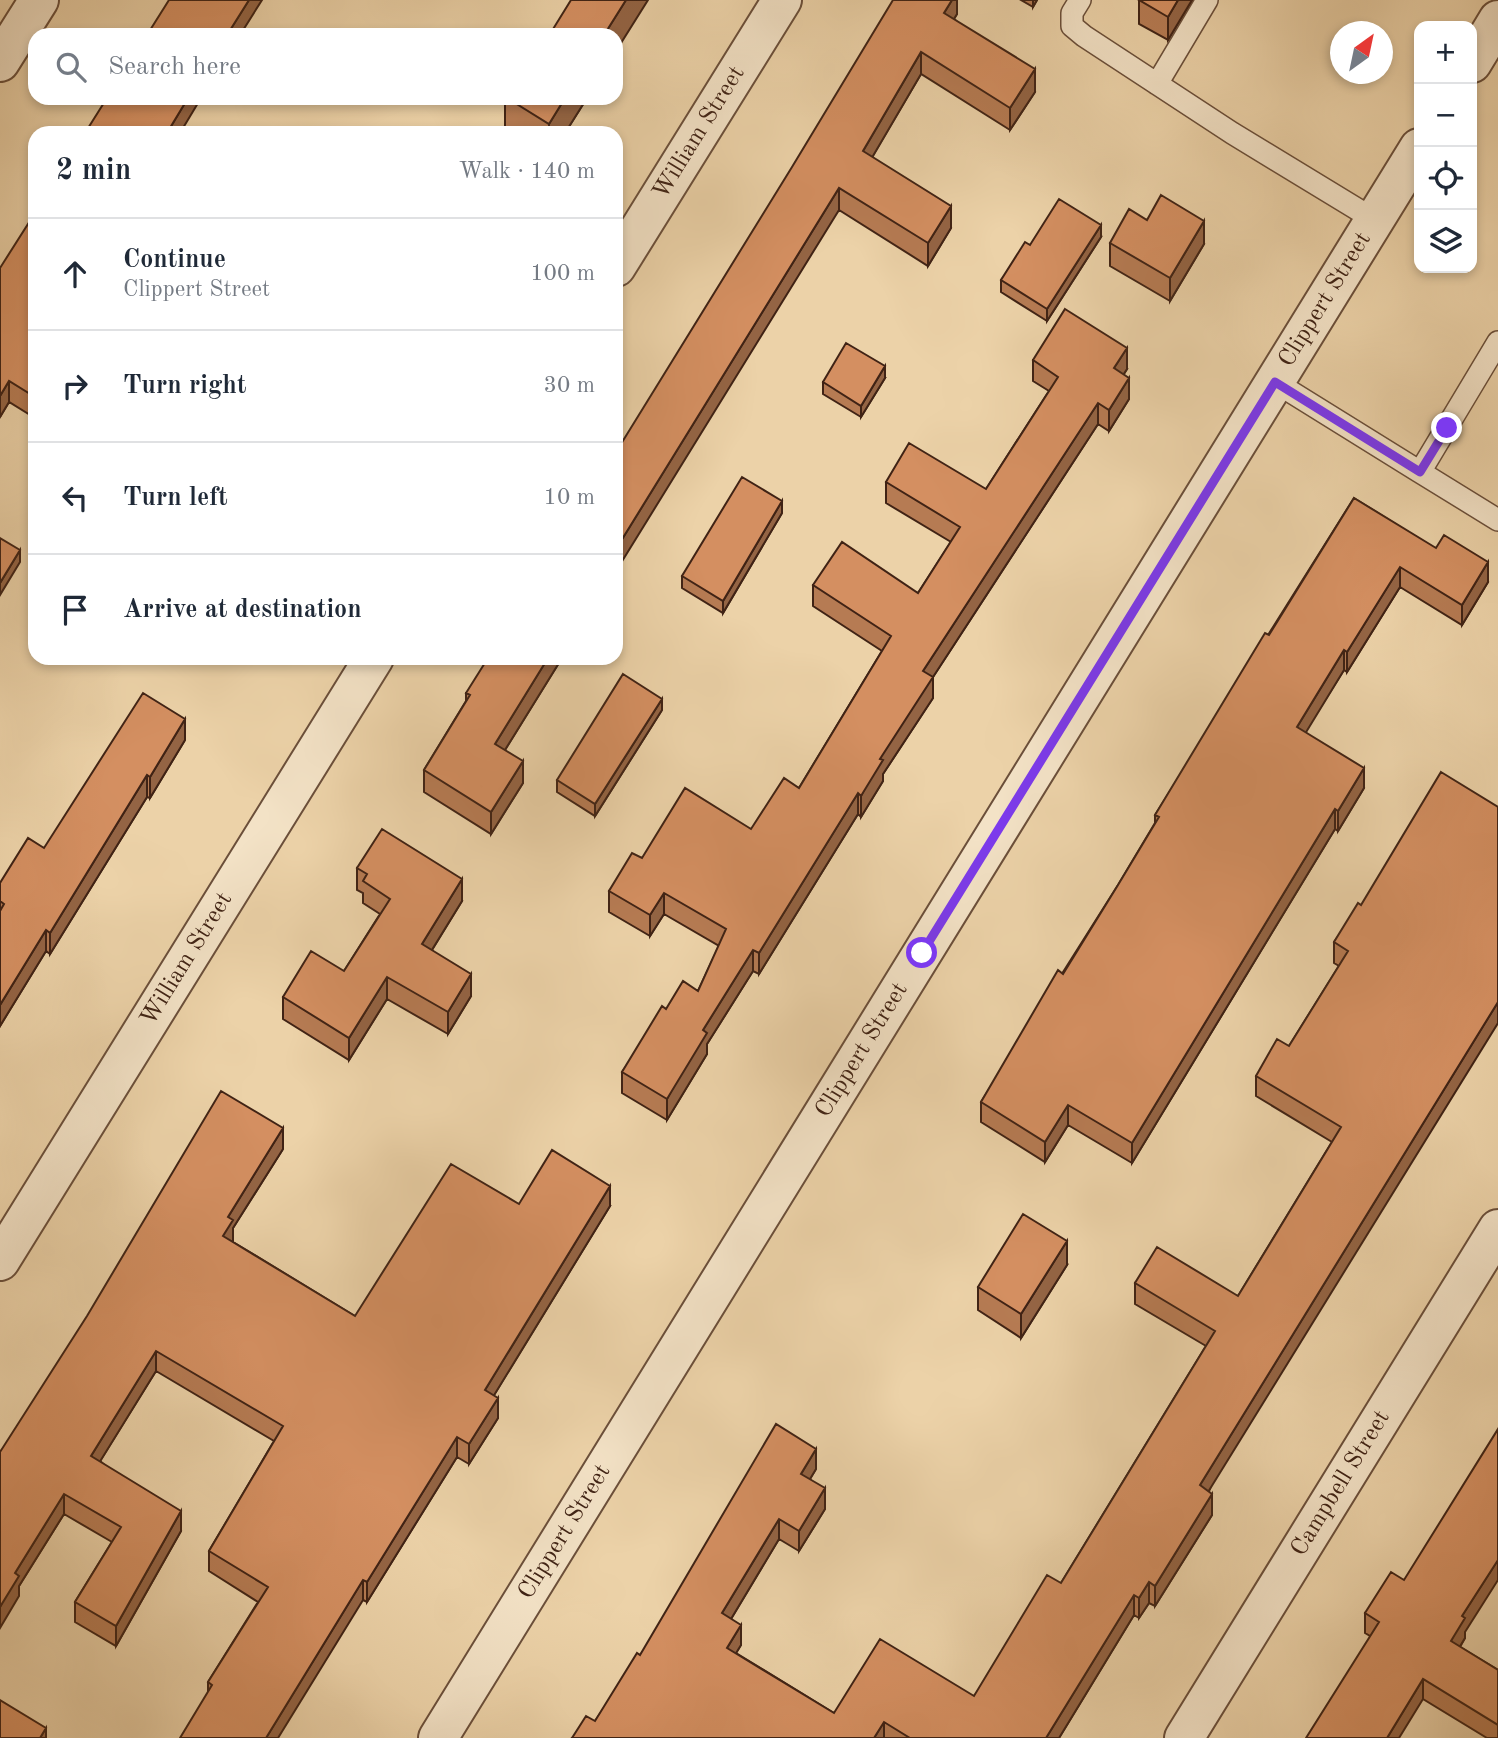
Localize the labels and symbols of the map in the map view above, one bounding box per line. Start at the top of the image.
north arrow [1330,21,1393,84]
street label: William Street [649,62,750,204]
street label: Clippert Street [1275,228,1376,371]
route end [1431,412,1462,443]
street label: William Street [137,888,237,1030]
route start [906,937,937,968]
street label: Clippert Street [812,979,913,1122]
street label: Campbell Street [1287,1407,1395,1561]
street label: Clippert Street [515,1460,616,1604]

